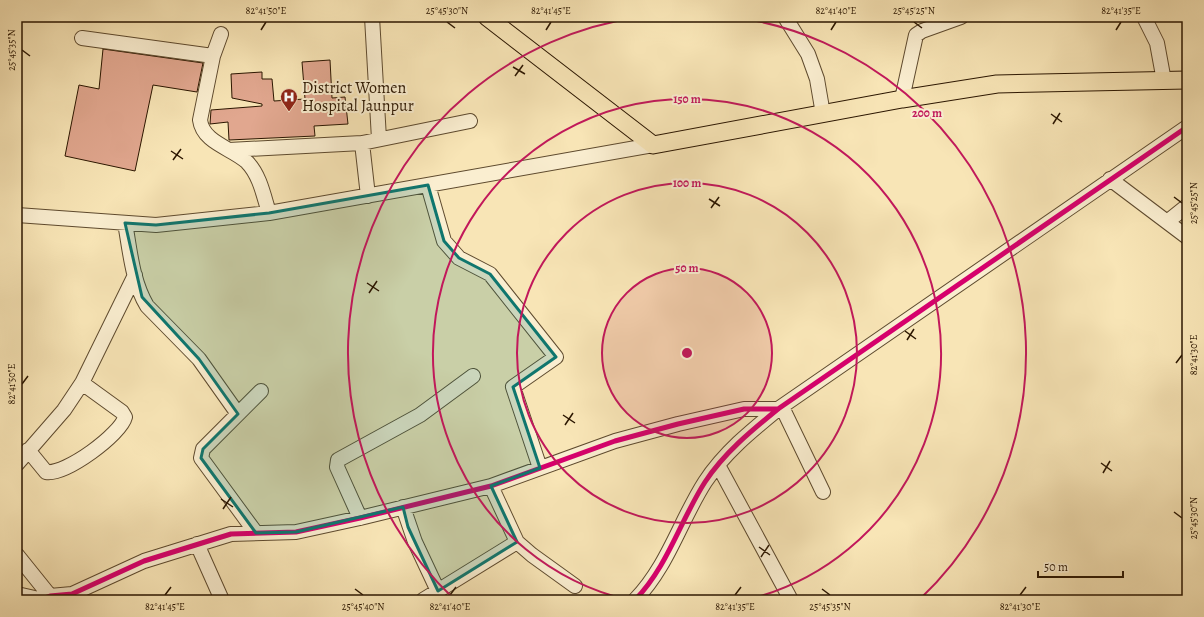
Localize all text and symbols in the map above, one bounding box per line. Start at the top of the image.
text: 82°41'50"E [246,4,287,17]
text: 25°45'30"N [426,4,468,17]
text: 82°41'45"E [531,4,571,17]
text: 82°41'40"E [815,4,857,17]
text: 25°45'25"N [893,4,935,17]
text: 82°41'35"E [1101,4,1141,17]
text: 25°45'35"N [5,29,18,71]
place label: District Women Hospital Jaunpur [302,77,414,117]
hospital icon: District Women Hospital Jaunpur [279,87,299,112]
text: 150 m [673,91,701,107]
text: 200 m [912,105,942,121]
text: 100 m [673,175,701,191]
text: 25°45'25"N [1187,182,1200,224]
text: 50 m [675,260,699,276]
text: 82°41'30"E [1187,335,1200,375]
centre of rings [680,346,694,360]
text: 82°41'50"E [5,363,18,404]
text: 25°45'30"N [1187,497,1200,539]
scale bar [1038,553,1123,579]
text: 50 m [1044,559,1068,575]
text: 82°41'45"E [145,600,185,613]
text: 25°45'40"N [342,600,384,613]
text: 82°41'40"E [429,600,471,613]
text: 82°41'35"E [715,600,755,613]
text: 25°45'35"N [809,600,851,613]
text: 82°41'30"E [1000,600,1040,613]

